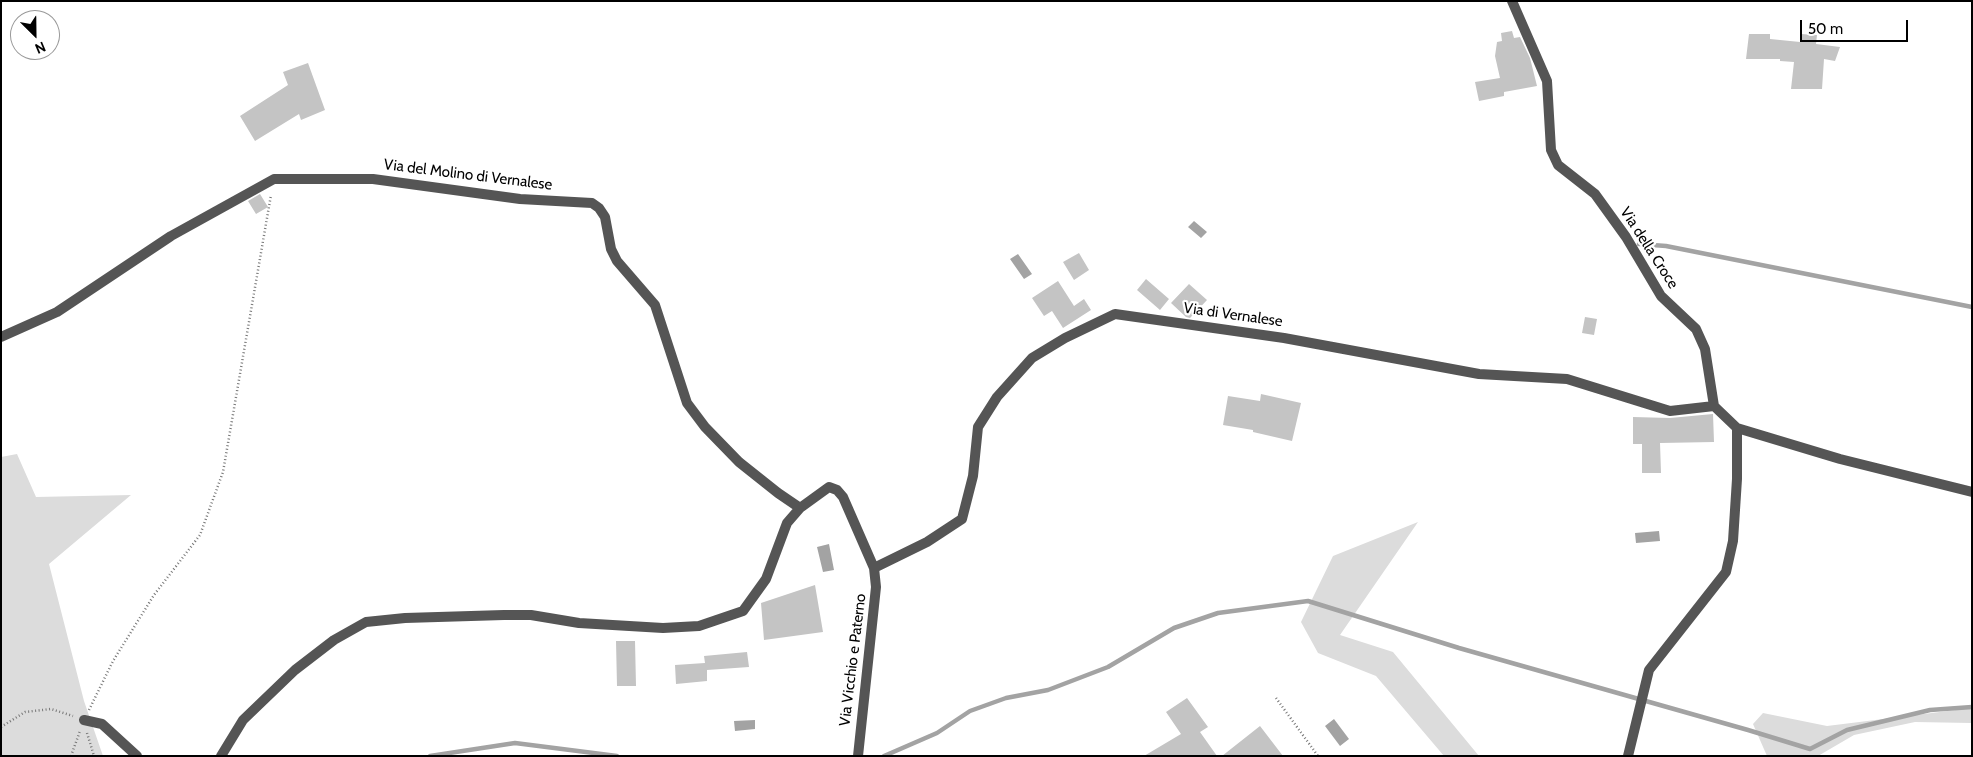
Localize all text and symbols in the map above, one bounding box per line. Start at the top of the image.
north arrow [10,10,60,60]
scale bar [1803,10,1910,42]
text: 50 m [1808,20,1843,38]
text: N [32,38,49,58]
street label: Via del Molino di Vernalese [383,156,553,194]
street label: Via della Croce [1616,204,1682,292]
street label: Via di Vernalese [1182,299,1284,331]
street label: Via Vicchio e Paterno [836,593,870,727]

